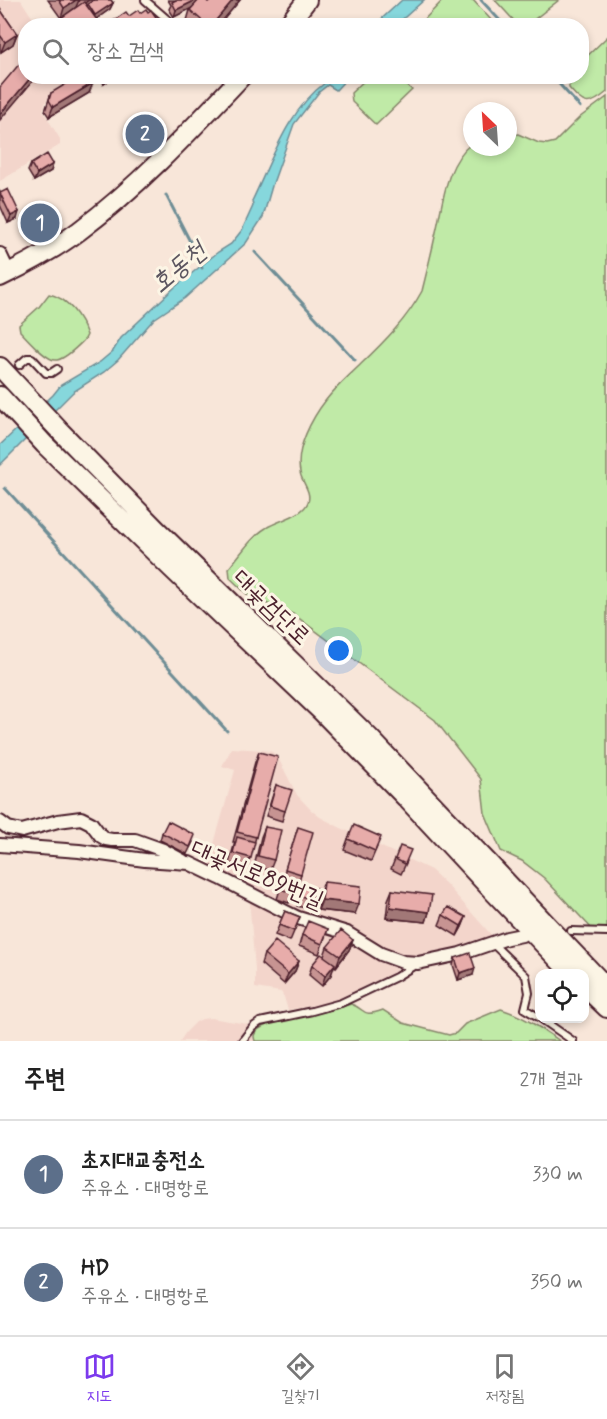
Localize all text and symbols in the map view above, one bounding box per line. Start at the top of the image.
search box [18,18,589,84]
icon: search [39,35,72,68]
text: 장소 검색 [87,38,164,66]
north arrow [463,102,517,156]
pin: 2 [126,112,164,156]
pin: 1 [20,200,60,246]
water label: 호동천 [144,233,216,301]
street label: 대곶검단로 [226,563,316,653]
your location [324,636,353,665]
street label: 대곶서로89번길 [186,833,328,917]
map controls [535,969,589,1023]
button: locate [535,969,589,1023]
text: 주변 [24,1063,66,1097]
text: 2개 결과 [520,1067,583,1094]
text: 초지대교충전소 [81,1147,205,1175]
text: 1 [39,1161,48,1188]
text: 330 m [532,1161,583,1188]
text: 주유소 · 대명항로 [81,1175,209,1202]
text: HD [81,1255,110,1283]
text: 2 [39,1269,48,1296]
text: 350 m [530,1269,583,1296]
text: 주유소 · 대명항로 [81,1283,209,1310]
tab: 지도 [83,1350,116,1407]
tab: 길찾기 [281,1350,320,1407]
tab: 저장됨 [486,1350,524,1407]

